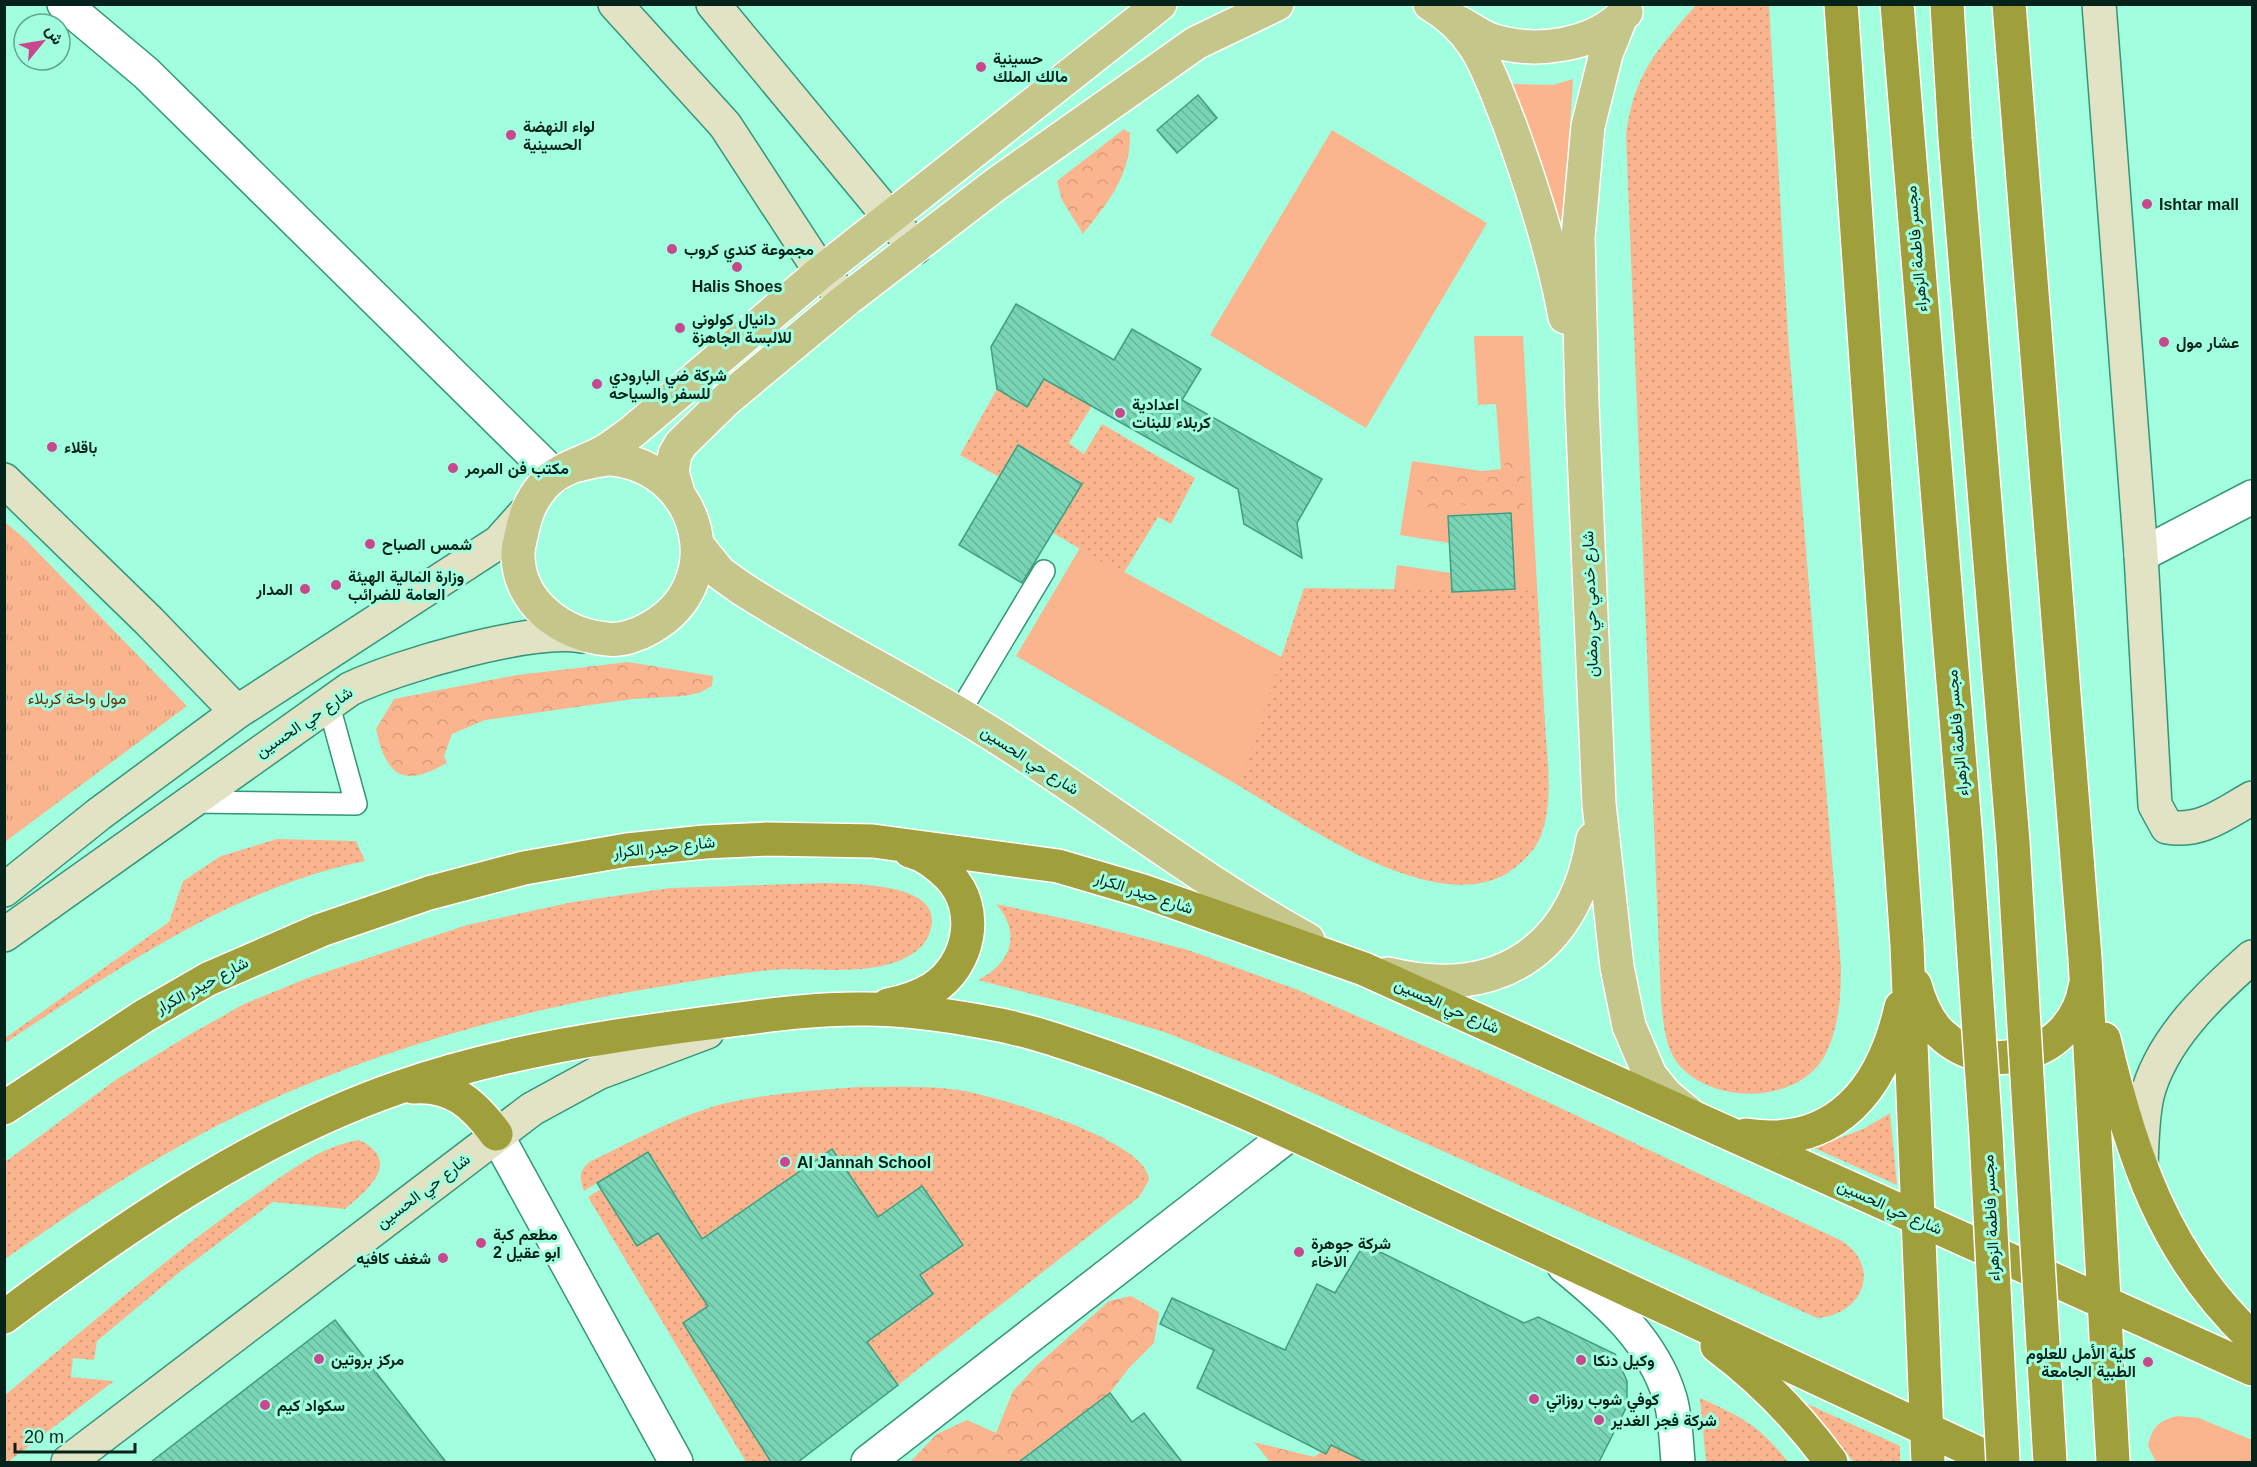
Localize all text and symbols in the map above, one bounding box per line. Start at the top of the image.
north arrow [12,12,72,72]
text: ش [42,22,67,48]
place label: حسينية مالك الملك [993,50,1068,85]
marker: حسينية مالك الملك [974,60,988,74]
place label: لواء النهضة الحسينية [523,118,595,154]
marker: لواء النهضة الحسينية [504,128,518,142]
street label: مجسر فاطمة الزهراء [1902,185,1932,313]
place label: Ishtar mall [2159,196,2239,213]
marker: Ishtar mall [2140,197,2154,211]
place label: مجموعة كندي كروب [684,241,814,263]
marker: مجموعة كندي كروب [665,242,679,256]
marker: Halis Shoes [730,260,744,274]
place label: Halis Shoes [692,278,782,295]
place label: دانيال كولوني للالبسة الجاهزة [692,311,792,348]
marker: دانيال كولوني للالبسة الجاهزة [673,321,687,335]
place label: عشار مول [2176,334,2239,353]
marker: عشار مول [2157,335,2171,349]
place label: شركة ضي البارودي للسفر والسياحه [609,367,727,404]
marker: شركة ضي البارودي للسفر والسياحه [590,377,604,391]
place label: اعدادية كربلاء للبنات [1132,396,1211,433]
marker: اعدادية كربلاء للبنات [1113,406,1127,420]
place label: باقلاء [64,439,98,457]
marker: باقلاء [45,440,59,454]
place label: مكتب فن المرمر [464,460,569,479]
marker: مكتب فن المرمر [446,461,460,475]
street label: شارع خدمي حي رمضان [1579,530,1606,678]
place label: شمس الصباح [382,536,472,555]
marker: شمس الصباح [363,537,377,551]
place label: وزارة المالية الهيئة العامة للضرائب [348,568,464,605]
marker: وزارة المالية الهيئة العامة للضرائب [329,578,343,592]
place label: المدار [255,581,293,600]
marker: المدار [298,582,312,596]
street label: مجسر فاطمة الزهراء [1943,669,1973,797]
street label: شارع حي الحسين [252,683,358,765]
park label: مول واحة كربلاء [28,690,126,709]
street label: شارع حي الحسين [975,722,1082,802]
street label: شارع حيدر الكرار [611,833,716,864]
street label: شارع حيدر الكرار [1091,869,1195,920]
street label: شارع حيدر الكرار [152,953,253,1020]
street label: شارع حي الحسين [1390,975,1502,1041]
street label: شارع حي الحسين [373,1150,476,1236]
place label: Al Jannah School [797,1154,931,1171]
street label: مجسر فاطمة الزهراء [1979,1154,2005,1282]
marker: Al Jannah School [778,1155,792,1169]
street label: شارع حي الحسين [1833,1176,1945,1242]
place label: مطعم كبة ابو عقيل 2 [493,1226,561,1263]
place label: شركة جوهرة الاخاء [1311,1235,1391,1270]
marker: مطعم كبة ابو عقيل 2 [474,1236,488,1250]
marker: شركة جوهرة الاخاء [1292,1245,1306,1259]
place label: شغف كافيه [356,1250,431,1268]
marker: شغف كافيه [436,1251,450,1265]
place label: كلية الأمل للعلوم الطبية الجامعة [2026,1344,2136,1381]
place label: مركز بروتين [331,1351,404,1370]
marker: مركز بروتين [312,1352,326,1366]
place label: وكيل دنكا [1593,1352,1655,1371]
marker: وكيل دنكا [1574,1353,1588,1367]
marker: كلية الأمل للعلوم الطبية الجامعة [2141,1355,2155,1369]
place label: كوفي شوب روزاتي [1546,1391,1659,1413]
marker: كوفي شوب روزاتي [1527,1392,1541,1406]
place label: سكواد كيم [277,1397,345,1416]
marker: سكواد كيم [258,1398,272,1412]
place label: شركة فجر الغدير [1610,1412,1717,1431]
marker: شركة فجر الغدير [1592,1413,1606,1427]
scale bar [15,1416,135,1454]
text: 20 m [24,1427,64,1447]

